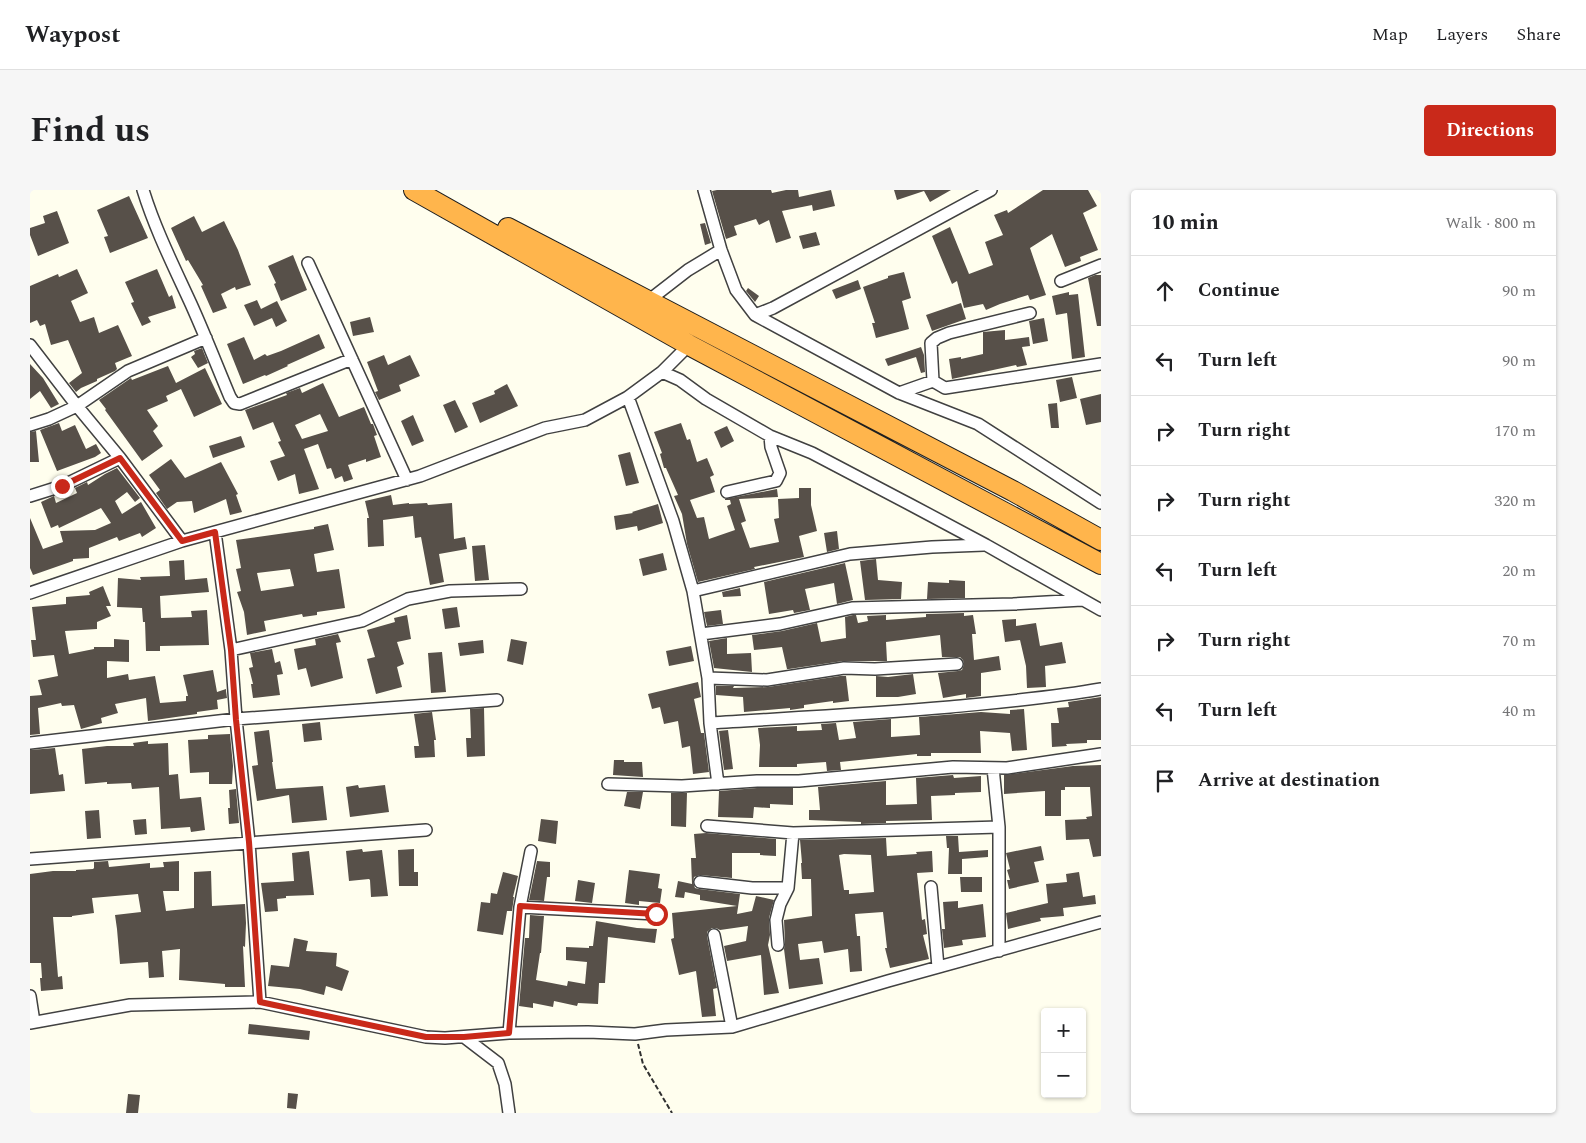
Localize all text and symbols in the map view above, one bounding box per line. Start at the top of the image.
text: Waypost [25,17,121,53]
text: Map [1372,21,1408,48]
text: Layers [1436,21,1488,48]
text: Share [1516,21,1561,48]
text: Find us [30,104,150,157]
button: Directions [1424,105,1556,156]
text: 10 min [1151,207,1219,239]
text: Walk · 800 m [1445,211,1536,235]
text: Continue [1198,276,1280,305]
icon: ahead [1151,277,1179,305]
text: 90 m [1502,279,1536,303]
text: Turn left [1198,346,1277,375]
icon: left [1151,347,1179,375]
text: 90 m [1502,349,1536,373]
text: Turn right [1198,416,1291,445]
icon: right [1151,417,1179,445]
text: 170 m [1494,419,1536,443]
route end [51,475,74,498]
text: Turn right [1198,486,1291,515]
icon: right [1151,487,1179,515]
text: 320 m [1494,489,1536,513]
text: Turn left [1198,556,1277,585]
icon: left [1151,557,1179,585]
text: 20 m [1502,559,1536,583]
text: Turn right [1198,626,1291,655]
icon: right [1151,627,1179,655]
text: 70 m [1502,629,1536,653]
text: Turn left [1198,696,1277,725]
icon: left [1151,697,1179,725]
text: 40 m [1502,699,1536,723]
text: Arrive at destination [1198,766,1380,795]
icon: arrive [1151,767,1179,795]
route start [645,903,668,926]
map controls [1041,1008,1086,1098]
button: + [1041,1008,1086,1053]
button: − [1041,1053,1086,1098]

